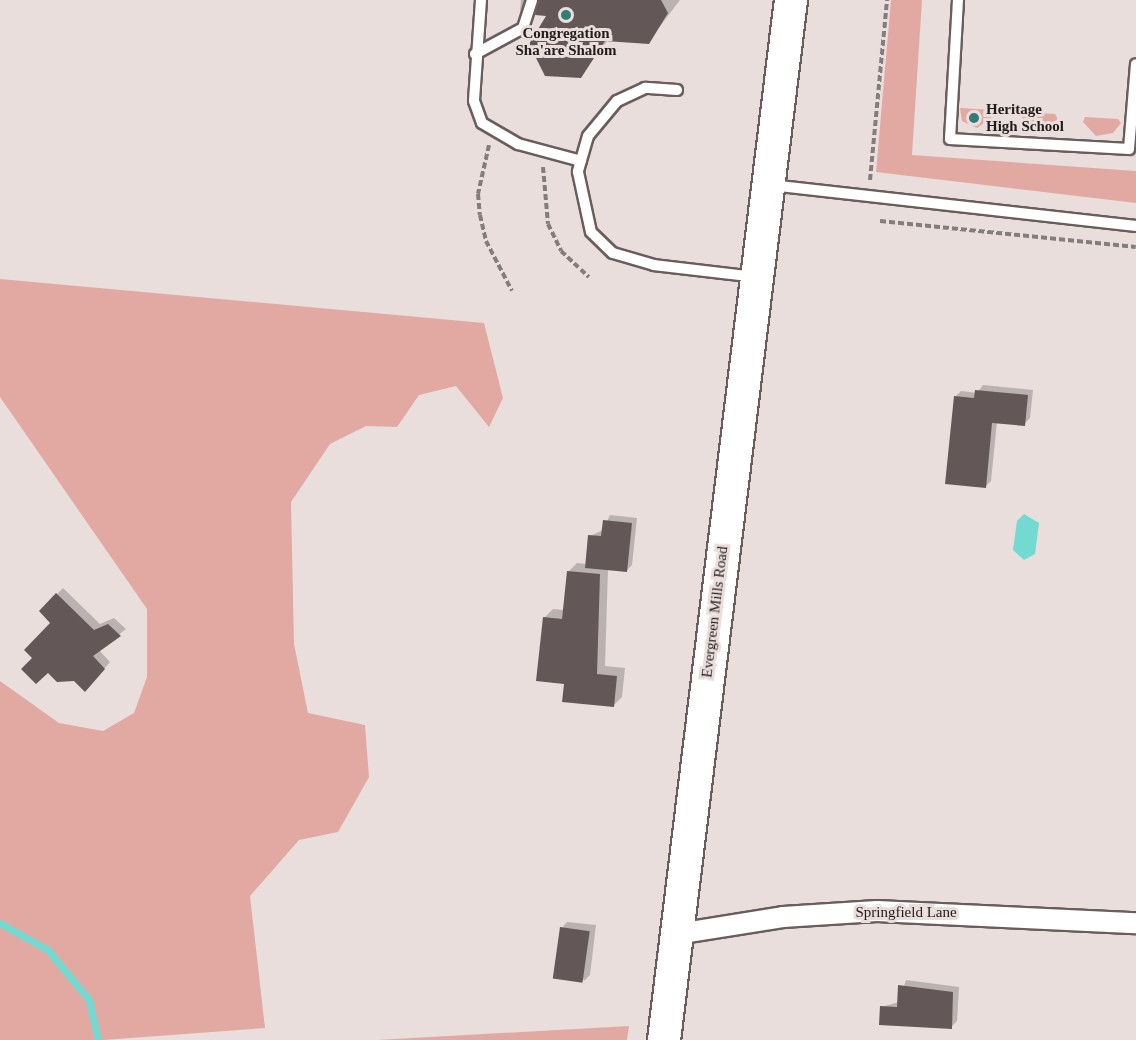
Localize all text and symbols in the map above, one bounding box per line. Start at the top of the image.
marker: Congregation Sha'are Shalom [559,8,573,22]
place label: Congregation Sha'are Shalom [516,24,616,59]
place label: Heritage High School [986,100,1064,135]
marker: Heritage High School [967,111,981,125]
street label: Evergreen Mills Road [698,545,732,679]
street label: Springfield Lane [855,904,957,922]

